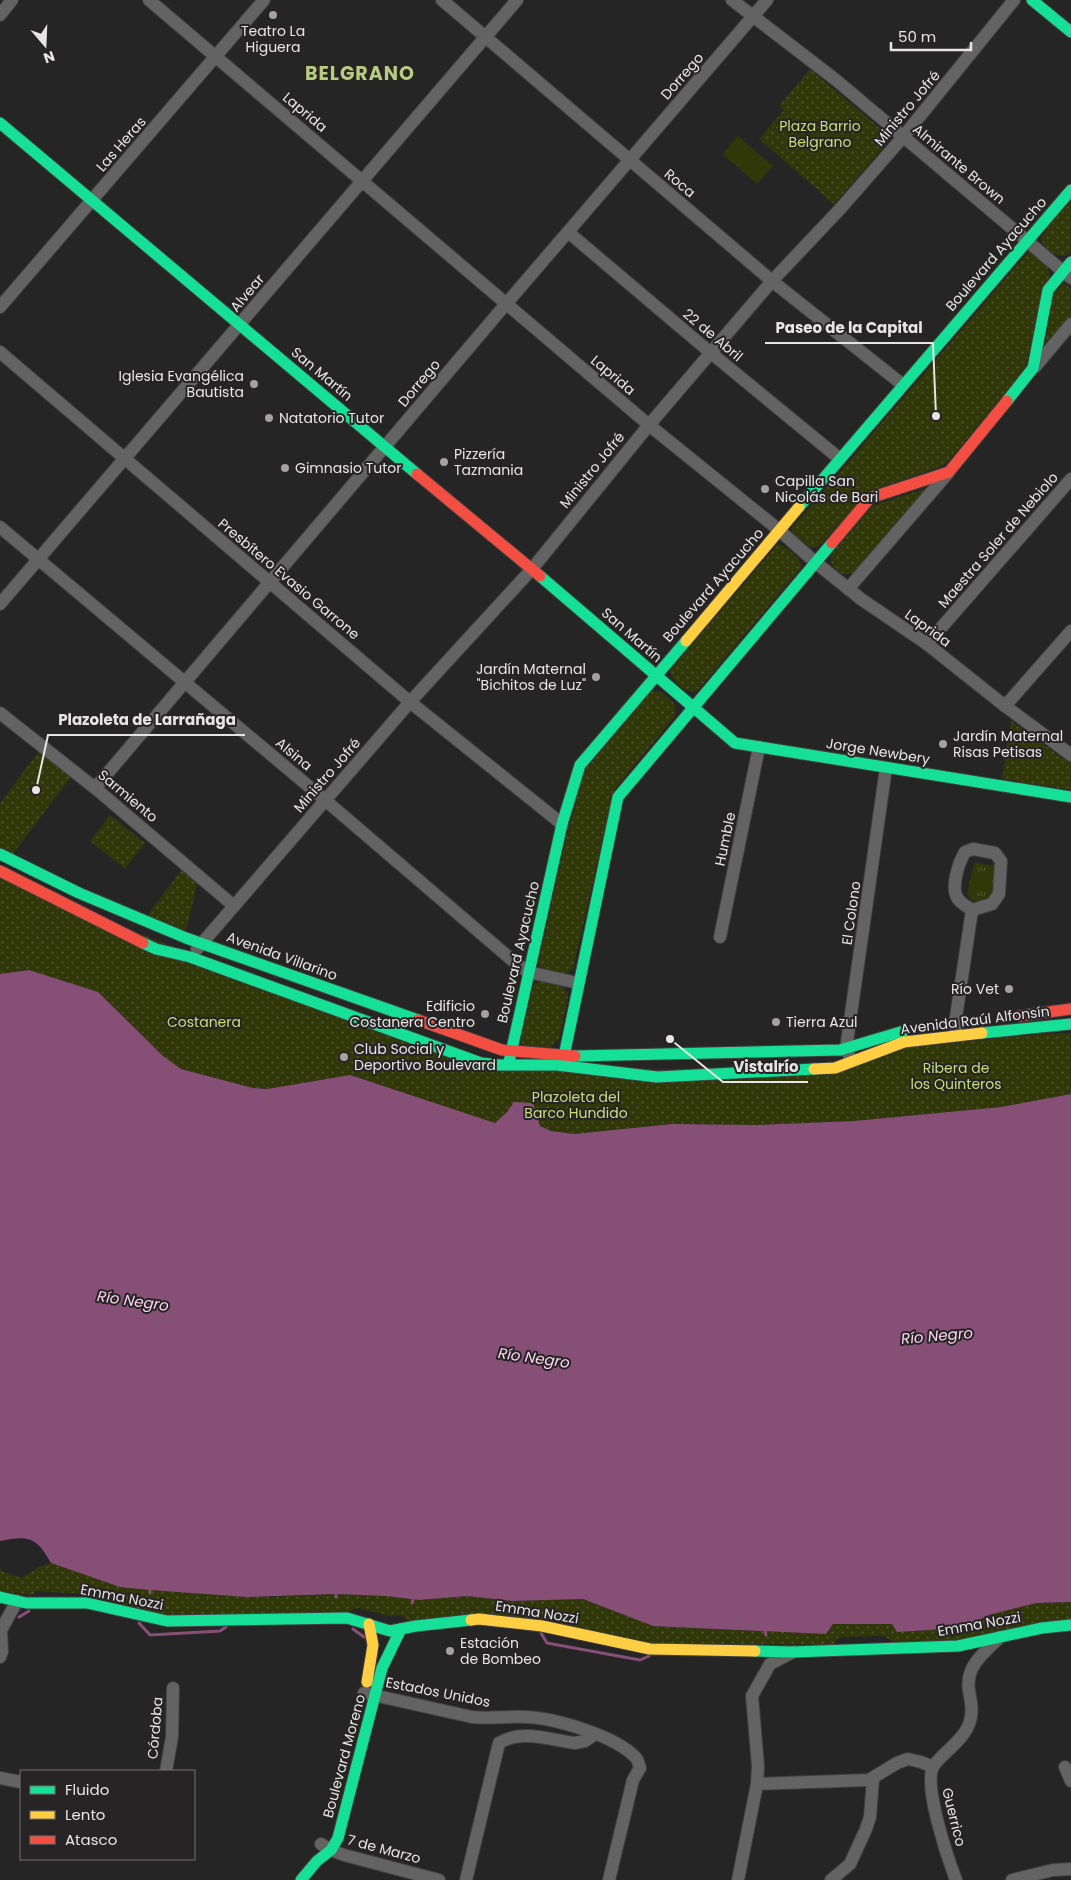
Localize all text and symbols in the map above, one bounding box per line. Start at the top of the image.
marker: Teatro La Higuera [267,9,279,21]
north arrow [20,20,70,70]
scale bar [891,20,971,52]
place label: Teatro La Higuera [241,21,305,57]
text: 50 m [898,26,936,47]
text: N [41,46,57,68]
street label: Dorrego [656,48,708,104]
district label: BELGRANO [305,60,415,87]
street label: Ministro Jofré [869,66,945,150]
street label: Laprida [278,87,332,137]
street label: Las Heras [92,112,150,176]
park label: Plaza Barrio Belgrano [779,116,861,152]
street label: Almirante Brown [908,119,1010,209]
street label: Roca [660,164,700,202]
street label: Boulevard Ayacucho [941,193,1051,315]
street label: Alvear [225,270,269,316]
street label: 22 de Abril [679,304,747,366]
callout: Paseo de la Capital [765,313,933,343]
text: Paseo de la Capital [775,317,923,338]
street label: San Martín [287,342,357,406]
street label: Laprida [586,350,640,400]
street label: Dorrego [393,355,445,411]
place label: Iglesia Evangélica Bautista [119,366,244,402]
marker: Iglesia Evangélica Bautista [248,378,260,390]
place label: Natatorio Tutor [279,408,384,428]
marker: Natatorio Tutor [263,412,275,424]
street label: Ministro Jofré [555,427,629,512]
place label: Pizzería Tazmania [454,444,523,480]
marker: Pizzería Tazmania [438,456,450,468]
place label: Gimnasio Tutor [295,458,401,478]
marker: Gimnasio Tutor [279,462,291,474]
street label: Maestra Soler de Nebiolo [933,468,1063,612]
place label: Capilla San Nicolás de Bari [775,471,878,507]
marker: Capilla San Nicolás de Bari [759,483,771,495]
street label: Presbítero Evasio Garrone [214,514,364,644]
street label: Boulevard Ayacucho [658,524,768,646]
street label: San Martín [597,603,667,667]
street label: Laprida [901,604,955,652]
place label: Jardín Maternal "Bichitos de Luz" [476,659,586,695]
marker: Jardín Maternal "Bichitos de Luz" [590,671,602,683]
callout: Plazoleta de Larrañaga [48,705,245,735]
text: Plazoleta de Larrañaga [58,709,236,730]
place label: Jardín Maternal Risas Petisas [953,726,1063,762]
street label: Alsina [271,733,317,775]
street label: Ministro Jofré [289,733,365,817]
street label: Jorge Newbery [825,733,931,769]
marker: Jardín Maternal Risas Petisas [937,738,949,750]
street label: Sarmiento [94,765,162,827]
street label: Humble [710,810,741,868]
street label: Boulevard Ayacucho [492,879,544,1025]
street label: El Colono [837,880,865,946]
street label: Avenida Villarino [224,927,340,985]
place label: Río Vet [951,979,999,999]
marker: Río Vet [1003,983,1015,995]
place label: Edificio Costanera Centro [350,996,475,1032]
street label: Avenida Raúl Alfonsín [899,1001,1051,1039]
marker: Edificio Costanera Centro [479,1008,491,1020]
park label: Costanera [167,1012,241,1032]
place label: Tierra Azul [786,1012,858,1032]
marker: Tierra Azul [770,1016,782,1028]
place label: Club Social y Deportivo Boulevard [354,1039,496,1075]
marker: Club Social y Deportivo Boulevard [338,1051,350,1063]
callout: Vistalrío [723,1052,808,1082]
text: Vistalrío [733,1056,799,1077]
park label: Ribera de los Quinteros [910,1058,1002,1094]
park label: Plazoleta del Barco Hundido [524,1087,628,1123]
water label: Río Negro [96,1285,170,1316]
water label: Río Negro [900,1322,974,1349]
water label: Río Negro [497,1342,571,1373]
street label: Emma Nozzi [79,1579,165,1615]
street label: Emma Nozzi [494,1596,580,1628]
street label: Emma Nozzi [936,1607,1022,1641]
place label: Estación de Bombeo [460,1633,541,1669]
marker: Estación de Bombeo [444,1645,456,1657]
street label: Estados Unidos [384,1672,492,1712]
street label: Boulevard Moreno [318,1692,370,1820]
street label: Córdoba [142,1696,168,1760]
legend [20,1770,195,1860]
text: Fluido [65,1779,109,1800]
street label: Guerrico [937,1786,971,1849]
text: Lento [65,1804,105,1825]
text: Atasco [65,1829,117,1850]
street label: 7 de Marzo [345,1830,423,1868]

